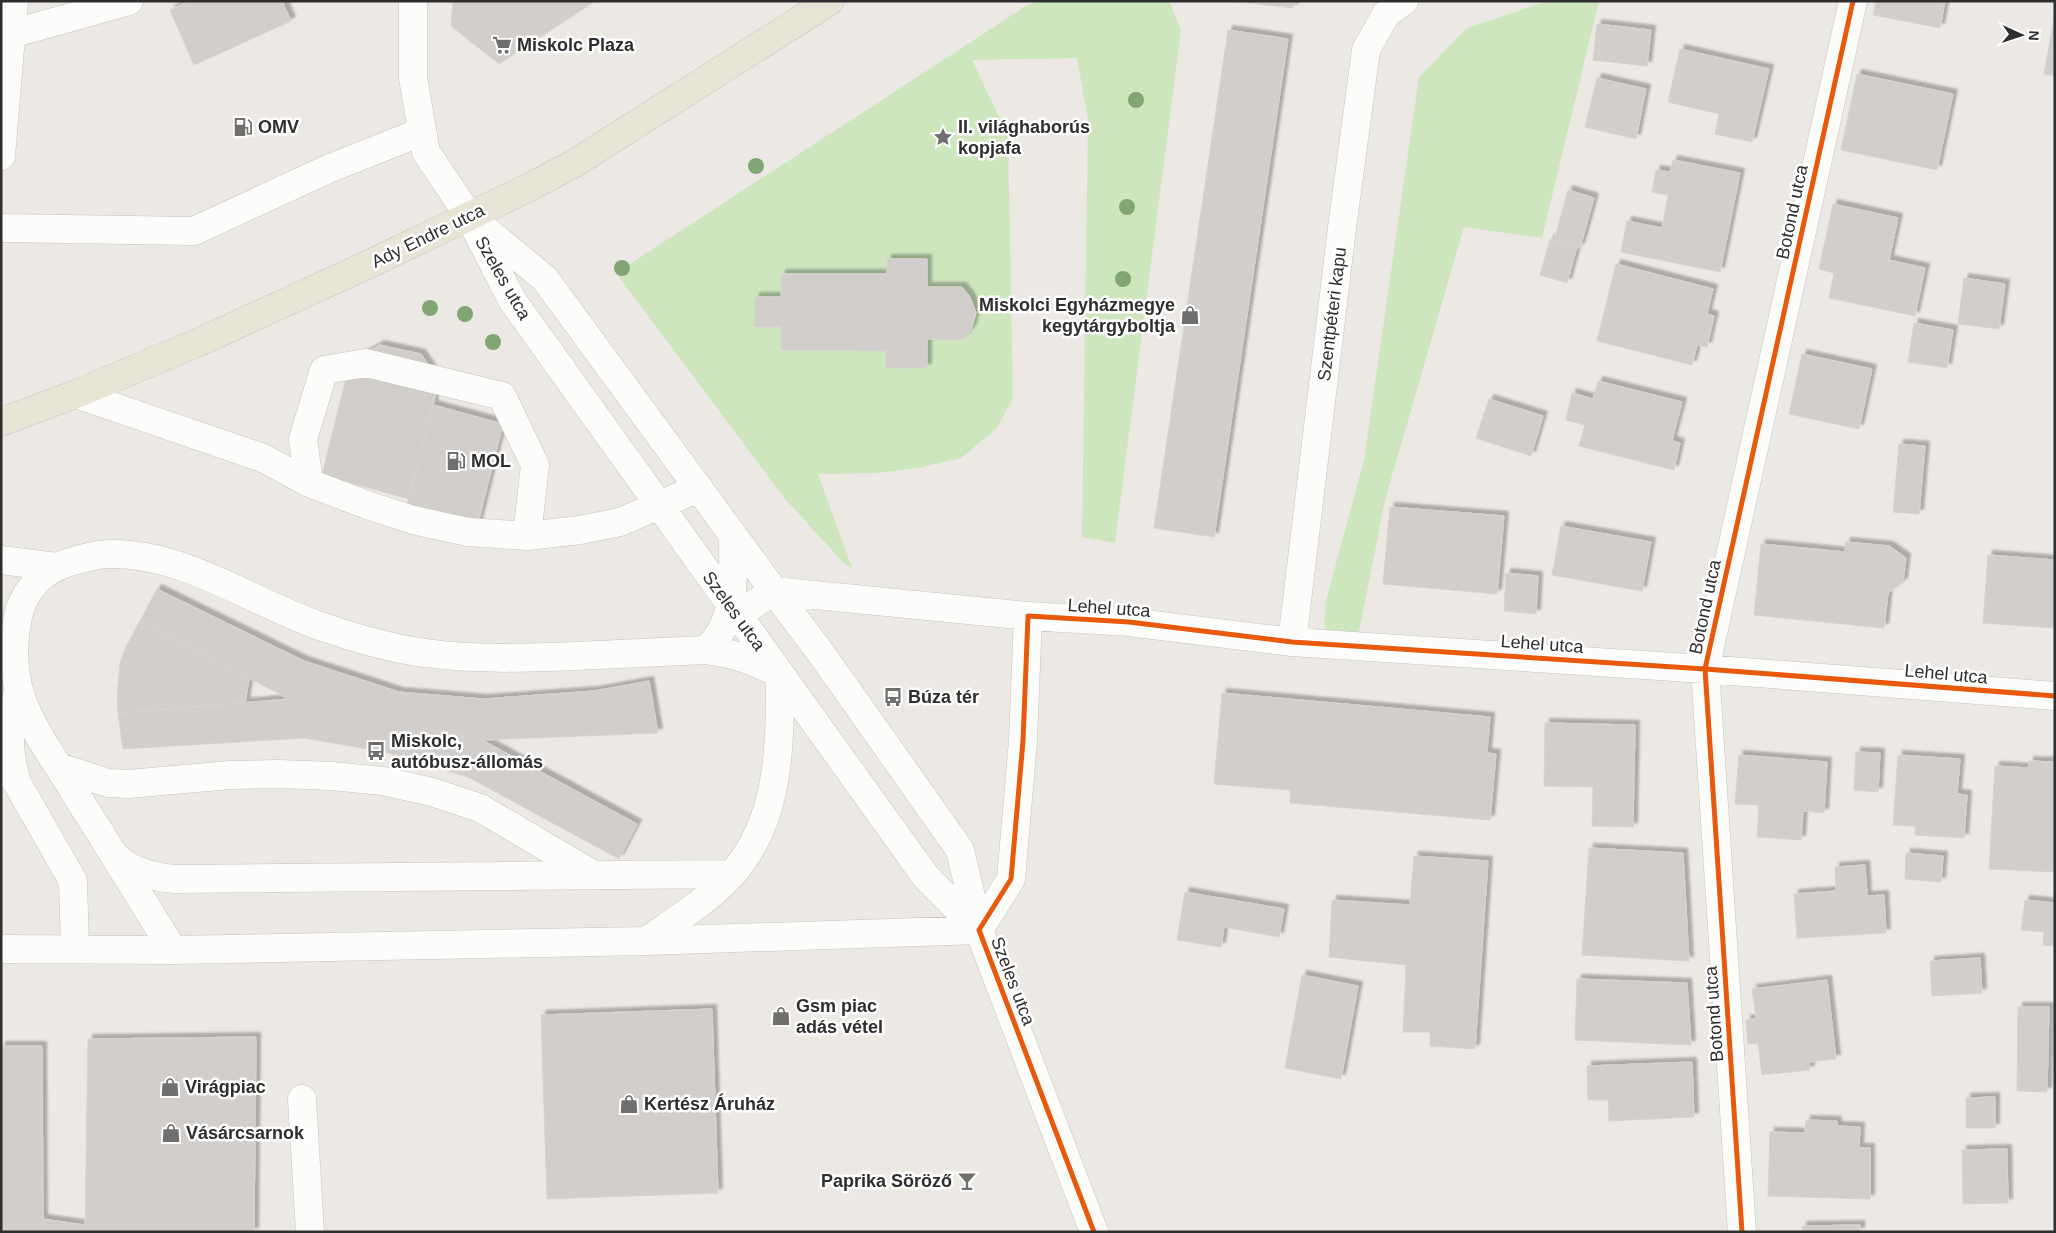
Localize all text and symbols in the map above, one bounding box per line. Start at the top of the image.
north arrow [1996,10,2046,60]
text: N [2026,30,2042,41]
supermarket icon: Miskolc Plaza [491,34,513,56]
place label: Miskolc Plaza [517,35,635,55]
fuel station icon: OMV [232,116,254,138]
place label: OMV [258,117,299,137]
place label: II. világhaborús kopjafa [958,117,1090,158]
place icon: II. világhaborús kopjafa [932,126,954,148]
street label: Botond utca [1772,162,1812,261]
street label: Ady Endre utca [368,200,489,272]
street label: Szeles utca [471,233,535,324]
street label: Szentpéteri kapu [1314,246,1350,382]
place label: Miskolci Egyházmegye kegytárgyboltja [979,295,1176,336]
shop icon: Miskolci Egyházmegye kegytárgyboltja [1179,304,1201,326]
fuel station icon: MOL [445,450,467,472]
place label: MOL [471,451,511,471]
street label: Botond utca [1685,557,1725,656]
street label: Szeles utca [699,567,770,655]
street label: Lehel utca [1067,595,1152,621]
street label: Lehel utca [1500,631,1585,657]
street label: Lehel utca [1904,660,1989,688]
bus stop icon: Búza tér [882,686,904,708]
place label: Búza tér [908,687,979,707]
place label: Miskolc, autóbusz-állomás [391,731,543,772]
bus stop icon: Miskolc, autóbusz-állomás [365,740,387,762]
street label: Szeles utca [987,934,1039,1029]
street label: Botond utca [1701,964,1727,1063]
place label: Gsm piac adás vétel [796,996,883,1037]
shop icon: Gsm piac adás vétel [770,1005,792,1027]
shop icon: Virágpiac [159,1076,181,1098]
place label: Virágpiac [185,1077,266,1097]
shop icon: Kertész Áruház [618,1093,640,1115]
place label: Kertész Áruház [644,1093,775,1114]
shop icon: Vásárcsarnok [160,1122,182,1144]
place label: Vásárcsarnok [186,1123,305,1143]
bar icon: Paprika Söröző [956,1170,978,1192]
place label: Paprika Söröző [821,1171,952,1191]

